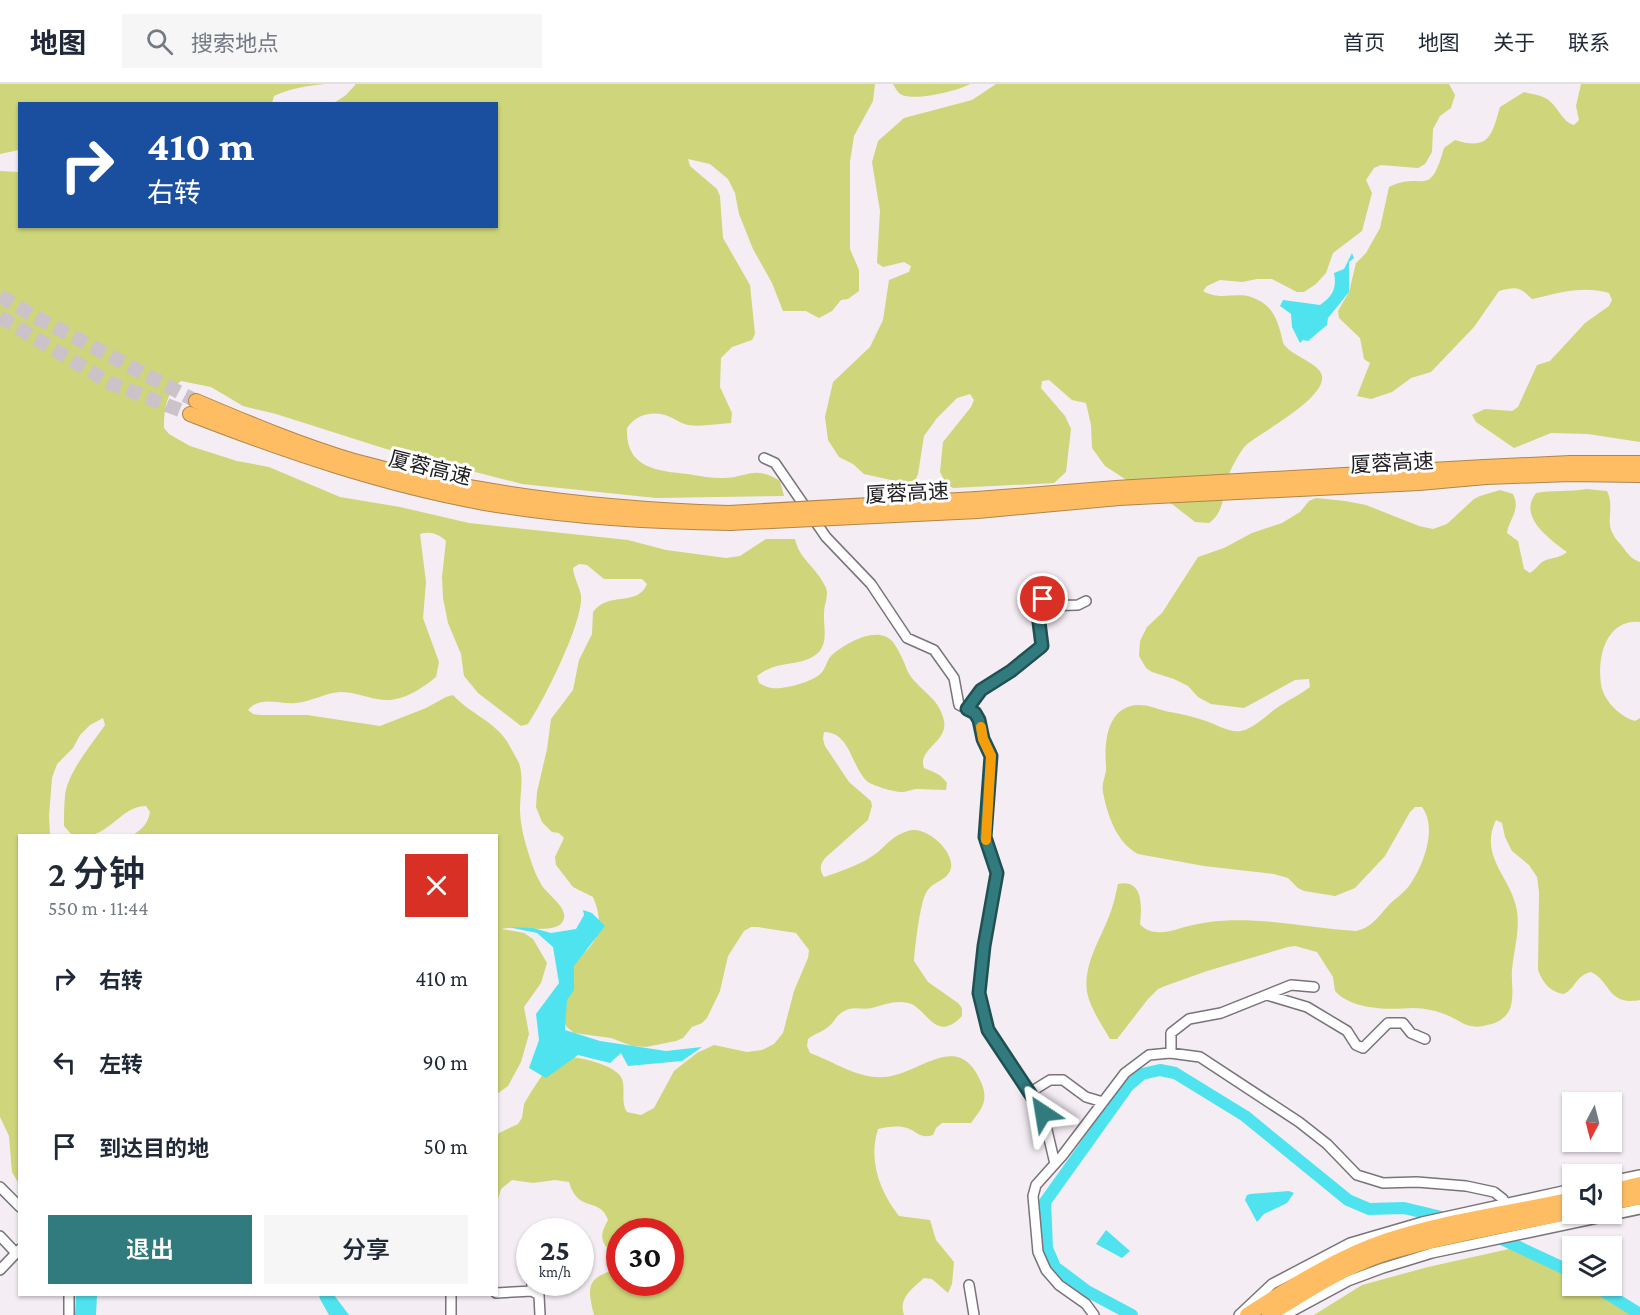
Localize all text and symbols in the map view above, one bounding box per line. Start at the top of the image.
search box [122,14,542,68]
icon: search [143,25,176,58]
text: 地图 [30,28,86,59]
text: 搜索地点 [191,31,279,56]
text: 首页 [1343,31,1385,55]
text: 地图 [1418,31,1460,55]
text: 关于 [1493,31,1535,55]
text: 联系 [1568,31,1610,55]
text: 410 m [147,122,255,169]
icon: right [48,126,126,204]
text: 右转 [147,178,201,208]
street label: 厦蓉高速 [386,446,474,490]
street label: 厦蓉高速 [1349,449,1435,477]
street label: 厦蓉高速 [864,479,950,507]
pin [1017,573,1068,624]
icon: arrive [1026,582,1059,615]
text: 2 分钟 [48,854,145,894]
button: close [405,854,468,917]
text: 550 m · 11:44 [48,897,148,919]
icon: right [48,962,81,995]
text: 410 m [415,966,468,991]
text: 右转 [99,968,143,993]
icon: left [48,1046,81,1079]
text: 90 m [423,1050,468,1075]
text: 左转 [99,1052,143,1077]
position arrow [1011,1081,1075,1145]
north arrow [1562,1092,1622,1152]
map controls [1562,1092,1622,1296]
icon: arrive [48,1130,81,1163]
text: 50 m [423,1134,468,1159]
text: 到达目的地 [99,1136,209,1161]
button: sound [1562,1164,1622,1224]
button: 退出 [48,1215,252,1284]
button: 分享 [264,1215,468,1284]
speed limit sign: 30 [606,1218,684,1296]
text: 25 [540,1233,570,1266]
button: layers [1562,1236,1622,1296]
text: km/h [539,1264,571,1280]

